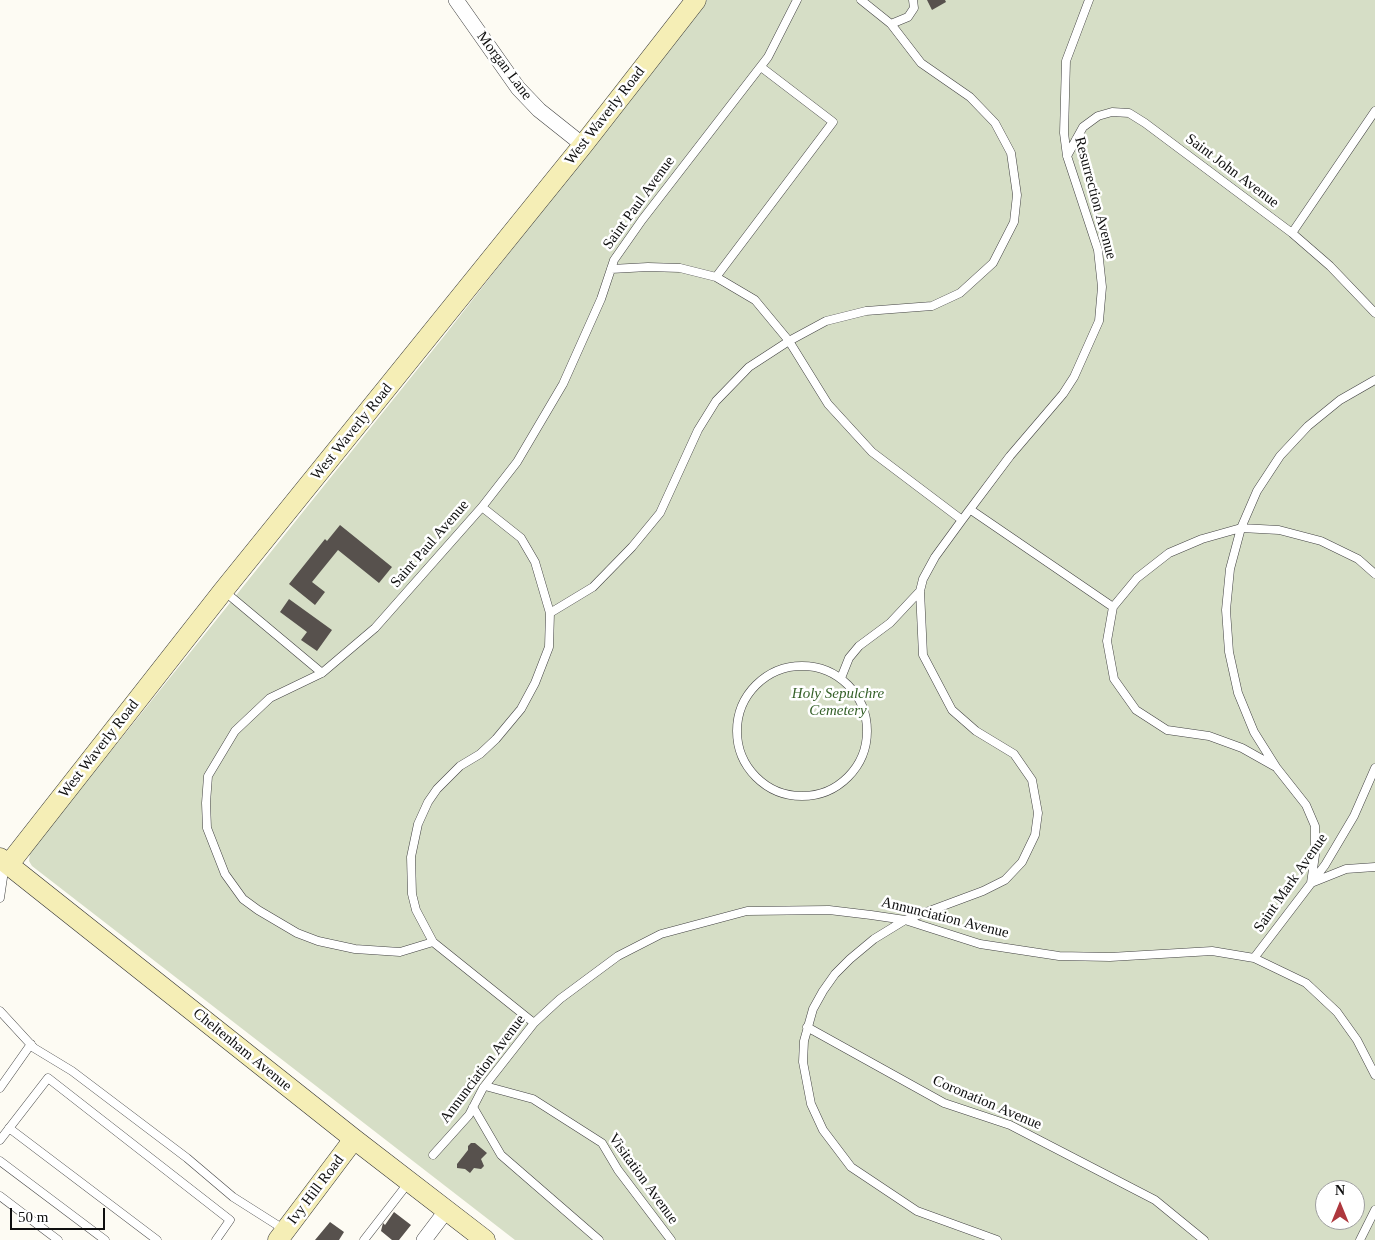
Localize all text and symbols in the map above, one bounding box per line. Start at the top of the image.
street label: Morgan Lane [472,28,536,104]
street label: West Waverly Road [561,63,649,169]
street label: Saint John Avenue [1182,130,1282,212]
street label: Resurrection Avenue [1070,135,1120,261]
street label: Saint Paul Avenue [599,153,679,253]
street label: West Waverly Road [307,380,397,484]
street label: Saint Paul Avenue [387,496,473,592]
park label: Holy Sepulchre Cemetery [792,685,884,720]
street label: West Waverly Road [55,696,143,802]
street label: Saint Mark Avenue [1250,830,1332,936]
street label: Annunciation Avenue [879,893,1011,943]
street label: Cheltenham Avenue [189,1005,295,1095]
street label: Annunciation Avenue [436,1011,530,1127]
street label: Coronation Avenue [930,1072,1044,1134]
street label: Visitation Avenue [604,1130,682,1228]
street label: Ivy Hill Road [284,1152,348,1228]
north arrow [1315,1180,1365,1230]
text: N [1335,1183,1345,1198]
scale bar [12,1198,108,1230]
text: 50 m [18,1209,48,1225]

